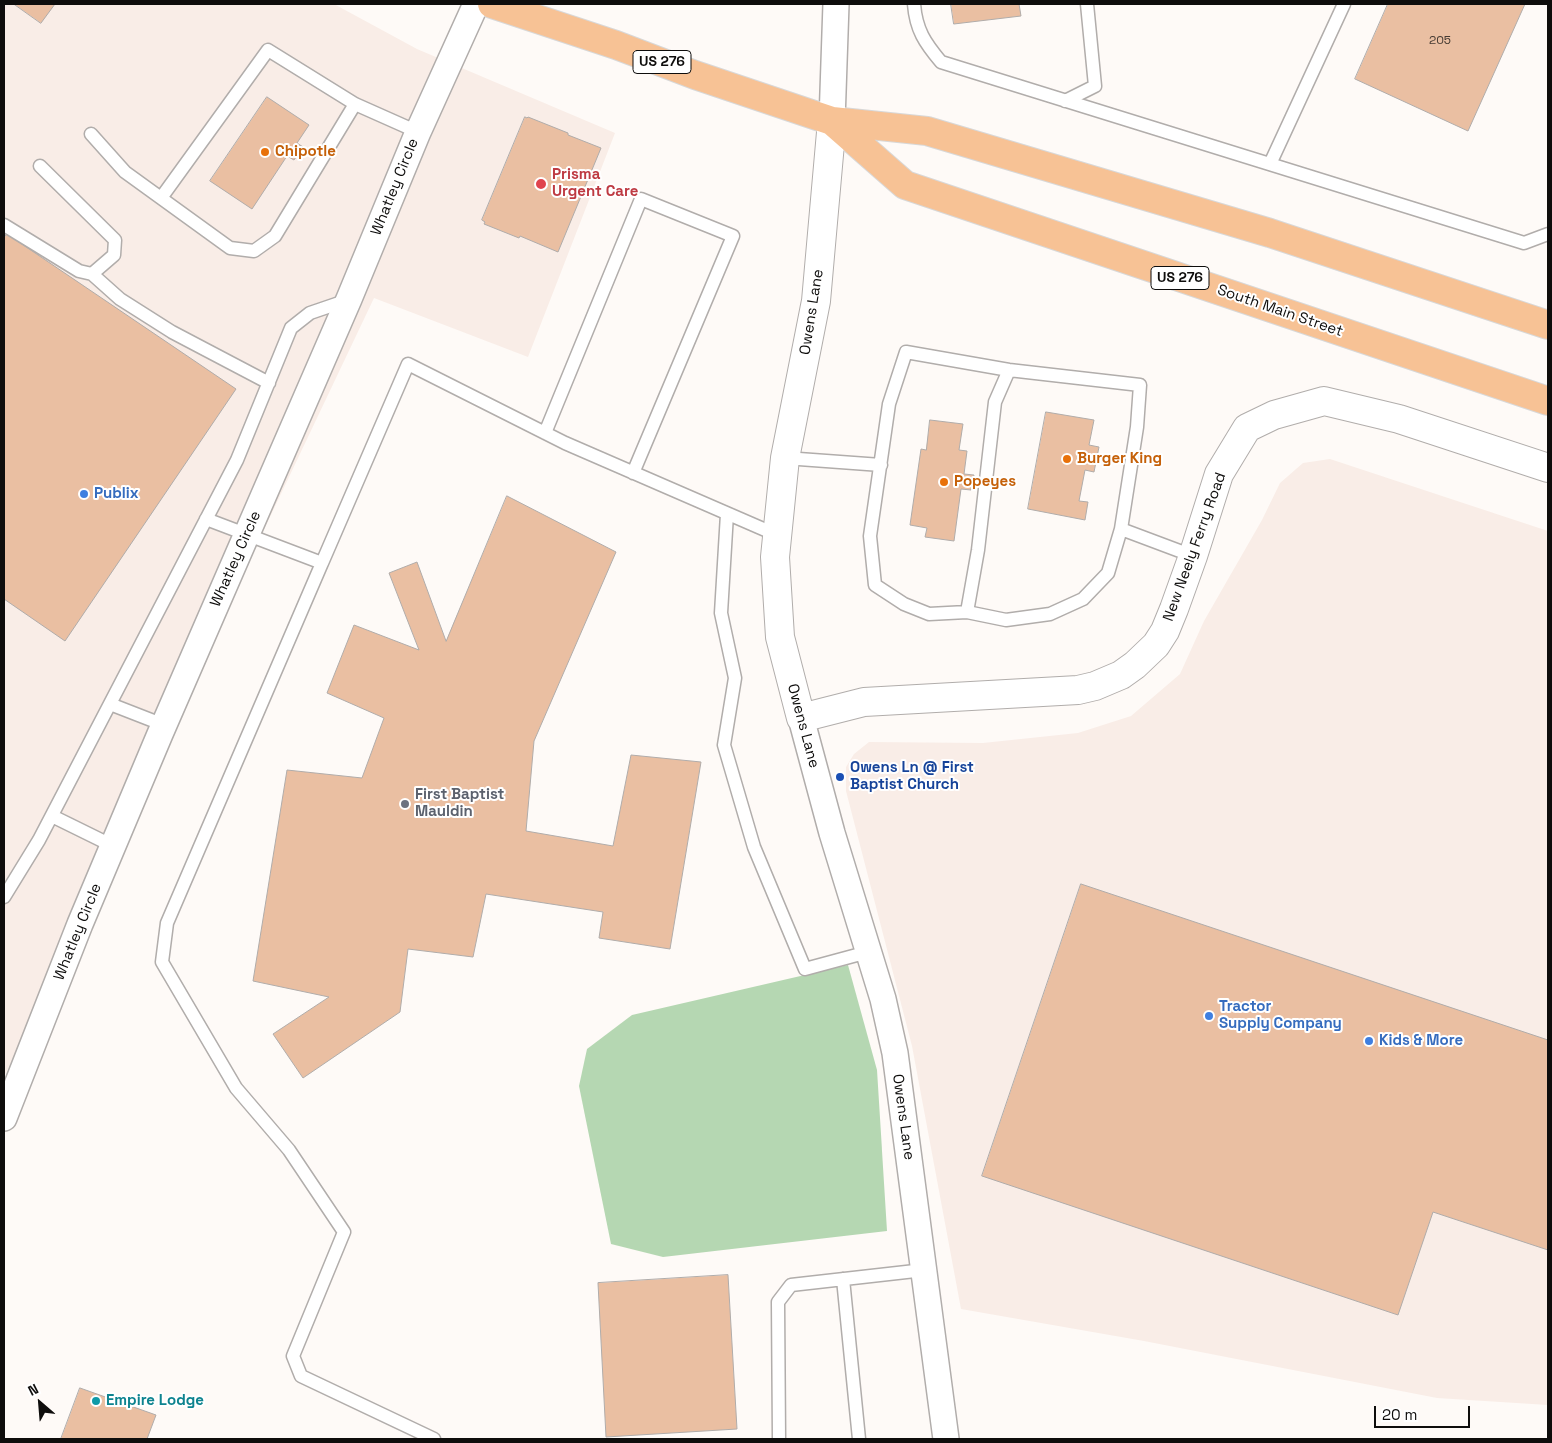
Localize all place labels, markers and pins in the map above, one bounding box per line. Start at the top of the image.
place label: Chipotle [275,143,336,161]
marker: Chipotle [259,146,271,158]
place label: Prisma Urgent Care [552,166,638,201]
marker: Prisma Urgent Care [534,177,548,191]
place label: Burger King [1077,450,1162,468]
marker: Burger King [1061,453,1073,465]
place label: Popeyes [954,473,1016,491]
marker: Popeyes [938,476,950,488]
place label: Publix [94,485,139,503]
marker: Publix [78,488,90,500]
place label: Owens Ln @ First Baptist Church [850,759,974,794]
marker: Owens Ln @ First Baptist Church [834,771,846,783]
place label: First Baptist Mauldin [415,786,504,821]
marker: First Baptist Mauldin [399,798,411,810]
place label: Tractor Supply Company [1219,998,1342,1033]
marker: Tractor Supply Company [1203,1010,1215,1022]
place label: Kids & More [1379,1032,1463,1050]
marker: Kids & More [1363,1035,1375,1047]
place label: Empire Lodge [106,1392,204,1410]
marker: Empire Lodge [90,1395,102,1407]

